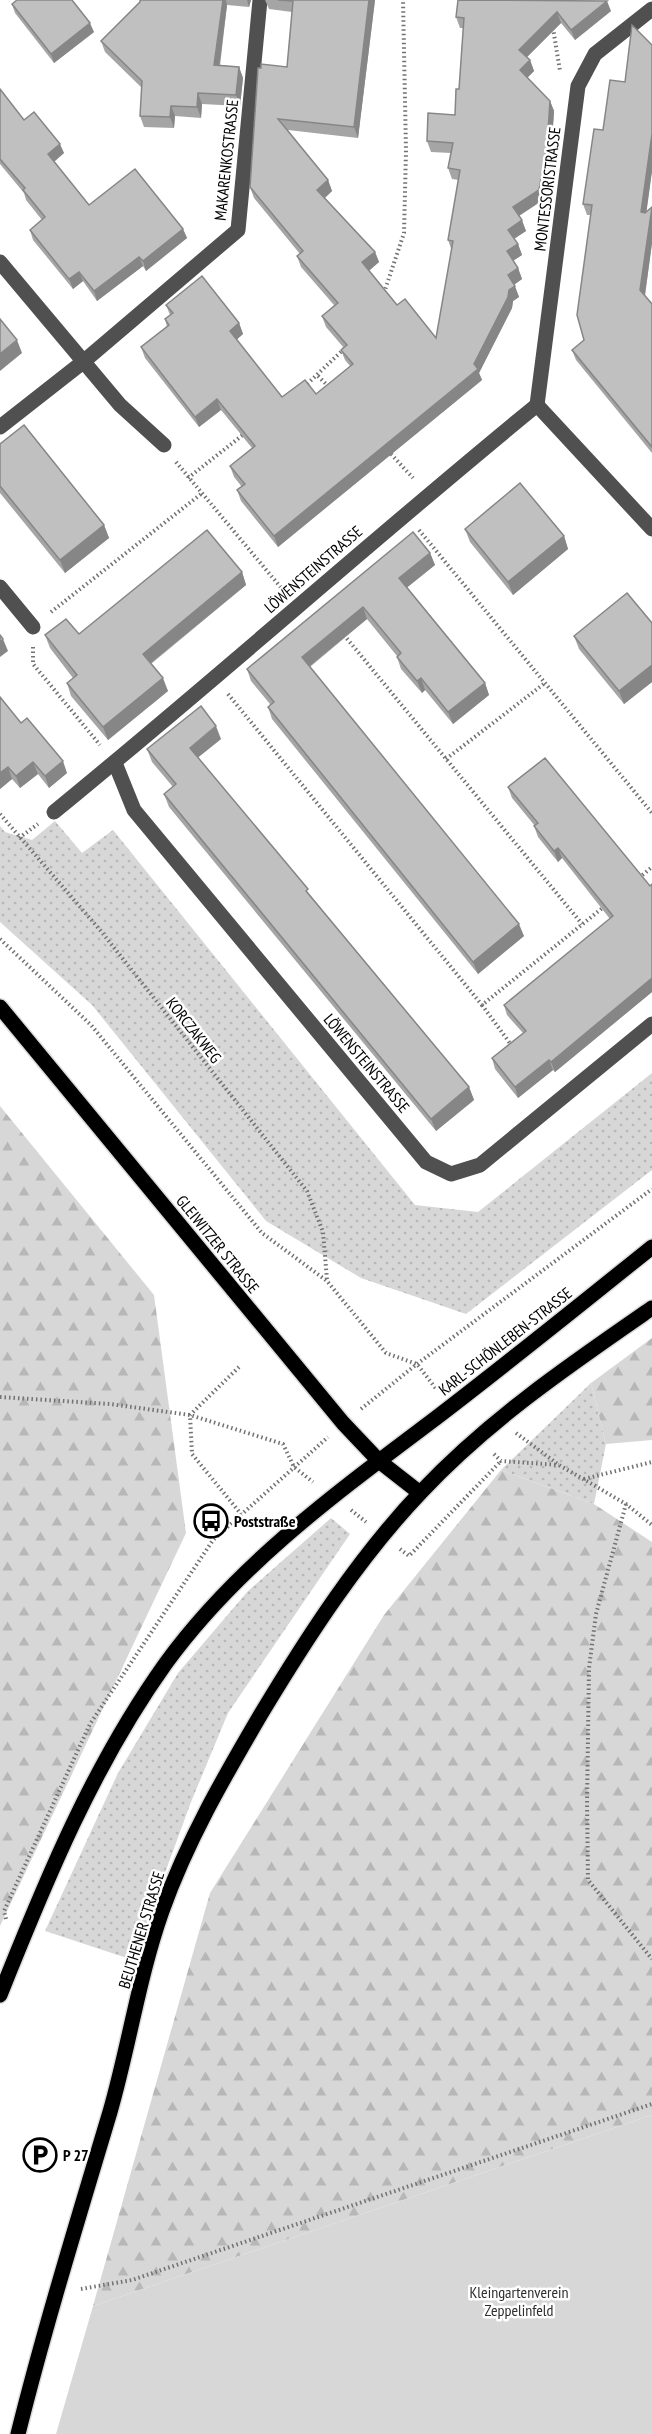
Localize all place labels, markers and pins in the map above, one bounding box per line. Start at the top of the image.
bus stop icon: Poststraße [193,1503,229,1539]
place label: Poststraße [234,1511,296,1531]
parking icon: P 27 [22,2137,58,2173]
place label: P 27 [63,2145,89,2165]

